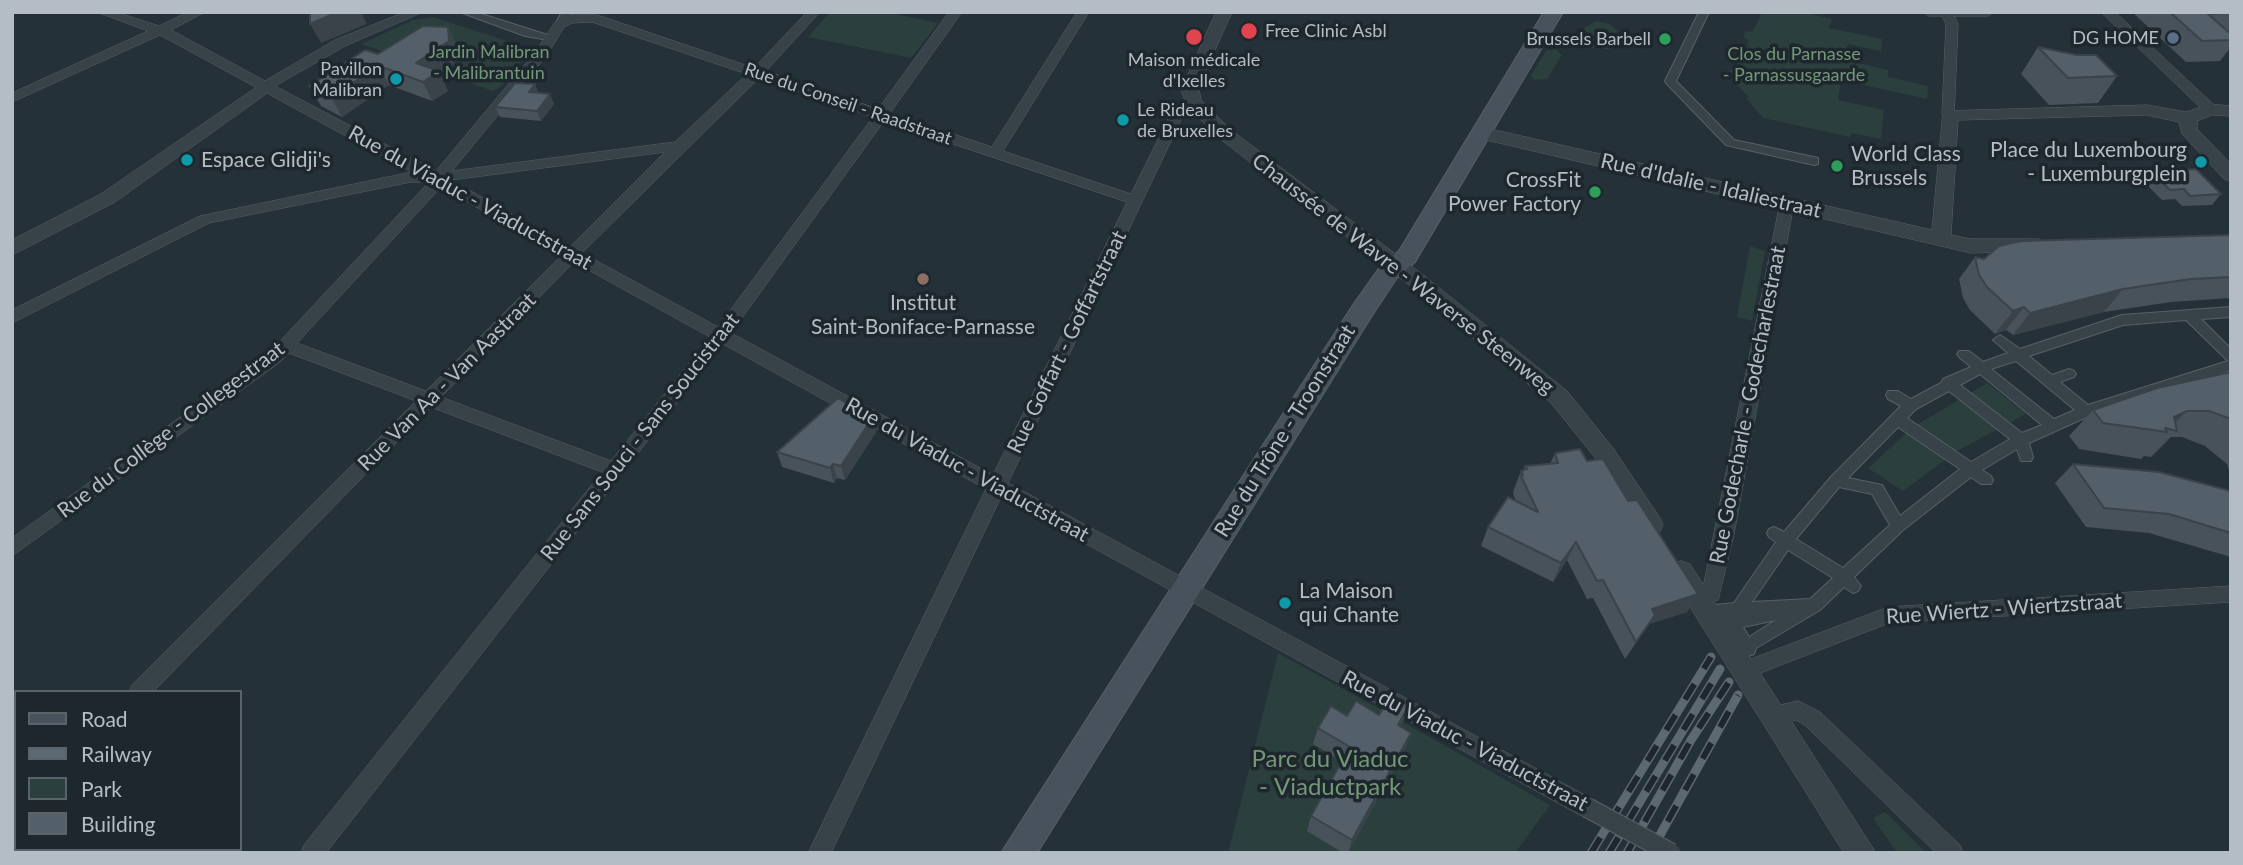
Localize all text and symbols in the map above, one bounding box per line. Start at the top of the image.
place label: Free Clinic Asbl [1265,20,1387,42]
marker: Free Clinic Asbl [1239,21,1259,41]
marker: Maison médicale d'Ixelles [1184,27,1204,47]
place label: DG HOME [2072,27,2159,49]
place label: Brussels Barbell [1526,28,1651,50]
marker: DG HOME [2165,30,2181,46]
marker: Brussels Barbell [1657,31,1673,47]
park label: Jardin Malibran - Malibrantuin [429,41,549,84]
park label: Clos du Parnasse - Parnassusgaarde [1723,43,1865,86]
place label: Maison médicale d'Ixelles [1128,49,1260,92]
place label: Pavillon Malibran [313,58,382,100]
street label: Rue du Conseil - Raadstraat [742,58,954,150]
marker: Pavillon Malibran [388,71,404,87]
place label: Le Rideau de Bruxelles [1137,99,1233,142]
marker: Le Rideau de Bruxelles [1115,112,1131,128]
street label: Rue du Viaduc - Viaductstraat [344,120,596,276]
place label: Place du Luxembourg - Luxemburgplein [1990,137,2187,187]
place label: World Class Brussels [1851,141,1961,191]
place label: Espace Glidji's [201,147,331,173]
street label: Chaussée de Wavre - Waverse Steenweg [1247,148,1559,400]
street label: Rue d'Idalie - Idaliestraat [1598,148,1824,224]
marker: Espace Glidji's [179,152,195,168]
marker: Place du Luxembourg - Luxemburgplein [2193,154,2209,170]
marker: World Class Brussels [1829,158,1845,174]
place label: CrossFit Power Factory [1448,167,1581,217]
marker: CrossFit Power Factory [1587,184,1603,200]
street label: Rue Goffart - Goffartstraat [1002,227,1132,457]
street label: Rue Godecharle - Godecharlestraat [1705,244,1791,566]
marker: Institut Saint-Boniface-Parnasse [915,271,931,287]
street label: Rue Van Aa - Van Aastraat [353,288,541,476]
place label: Institut Saint-Boniface-Parnasse [811,290,1035,340]
street label: Rue Sans Souci - Sans Soucistraat [535,308,745,566]
street label: Rue du Trône - Troonstraat [1209,320,1361,542]
street label: Rue du Collège - Collegestraat [52,336,290,524]
street label: Rue du Viaduc - Viaductstraat [841,392,1093,548]
place label: La Maison qui Chante [1299,578,1399,628]
street label: Rue Wiertz - Wiertzstraat [1885,588,2123,630]
marker: La Maison qui Chante [1277,595,1293,611]
street label: Rue du Viaduc - Viaductstraat [1338,665,1592,817]
legend [14,690,242,851]
text: Road [81,706,128,731]
text: Railway [81,741,152,766]
park label: Parc du Viaduc - Viaductpark [1252,745,1408,801]
text: Park [81,776,122,801]
text: Building [81,811,156,836]

